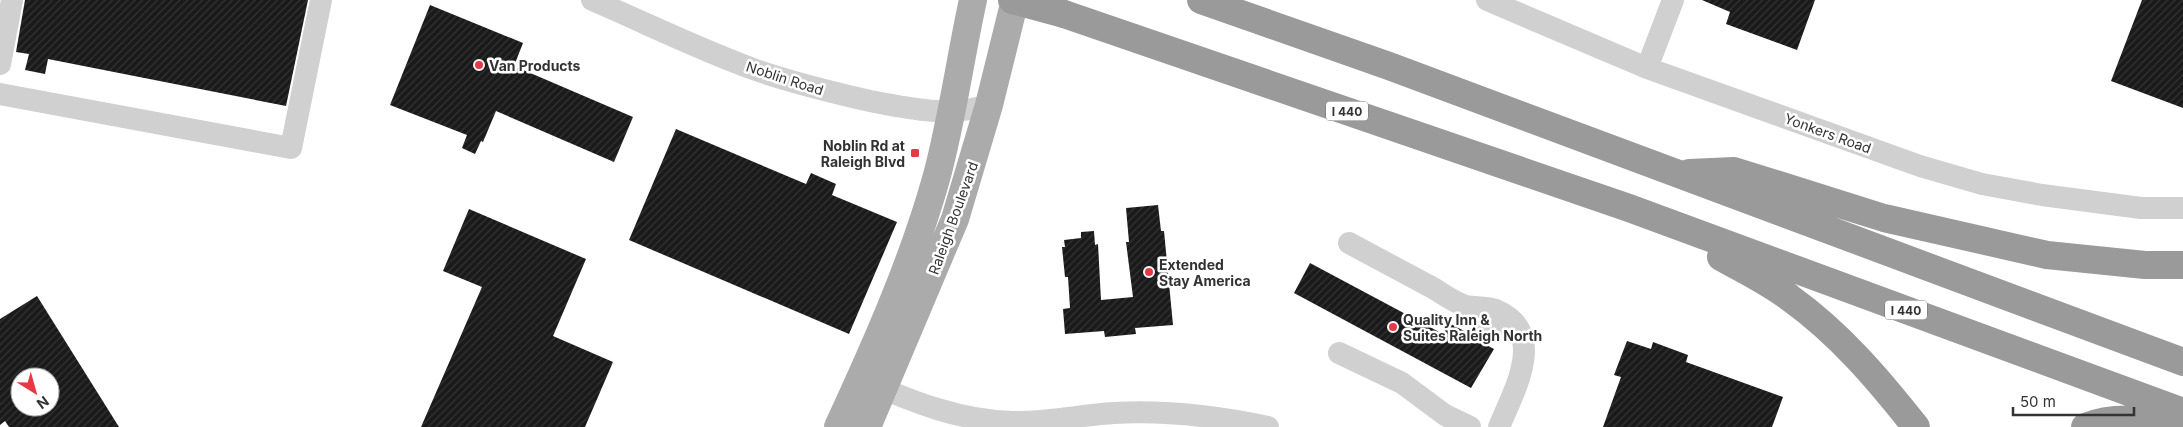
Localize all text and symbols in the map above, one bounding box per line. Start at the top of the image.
place label: Van Products [489,57,581,74]
street label: Noblin Road [744,58,826,98]
marker: Van Products [473,59,485,71]
road number: I 440 [1326,102,1368,120]
street label: Yonkers Road [1782,109,1874,157]
place label: Noblin Rd at Raleigh Blvd [821,137,905,170]
marker: Noblin Rd at Raleigh Blvd [909,147,921,159]
street label: Raleigh Boulevard [925,159,981,277]
place label: Extended Stay America [1159,256,1251,289]
marker: Extended Stay America [1143,266,1155,278]
road number: I 440 [1885,300,1927,320]
place label: Quality Inn & Suites Raleigh North [1403,311,1542,344]
marker: Quality Inn & Suites Raleigh North [1387,321,1399,333]
north arrow [10,367,60,417]
scale bar [2013,384,2134,416]
text: 50 m [2020,392,2056,411]
text: N [34,393,53,413]

